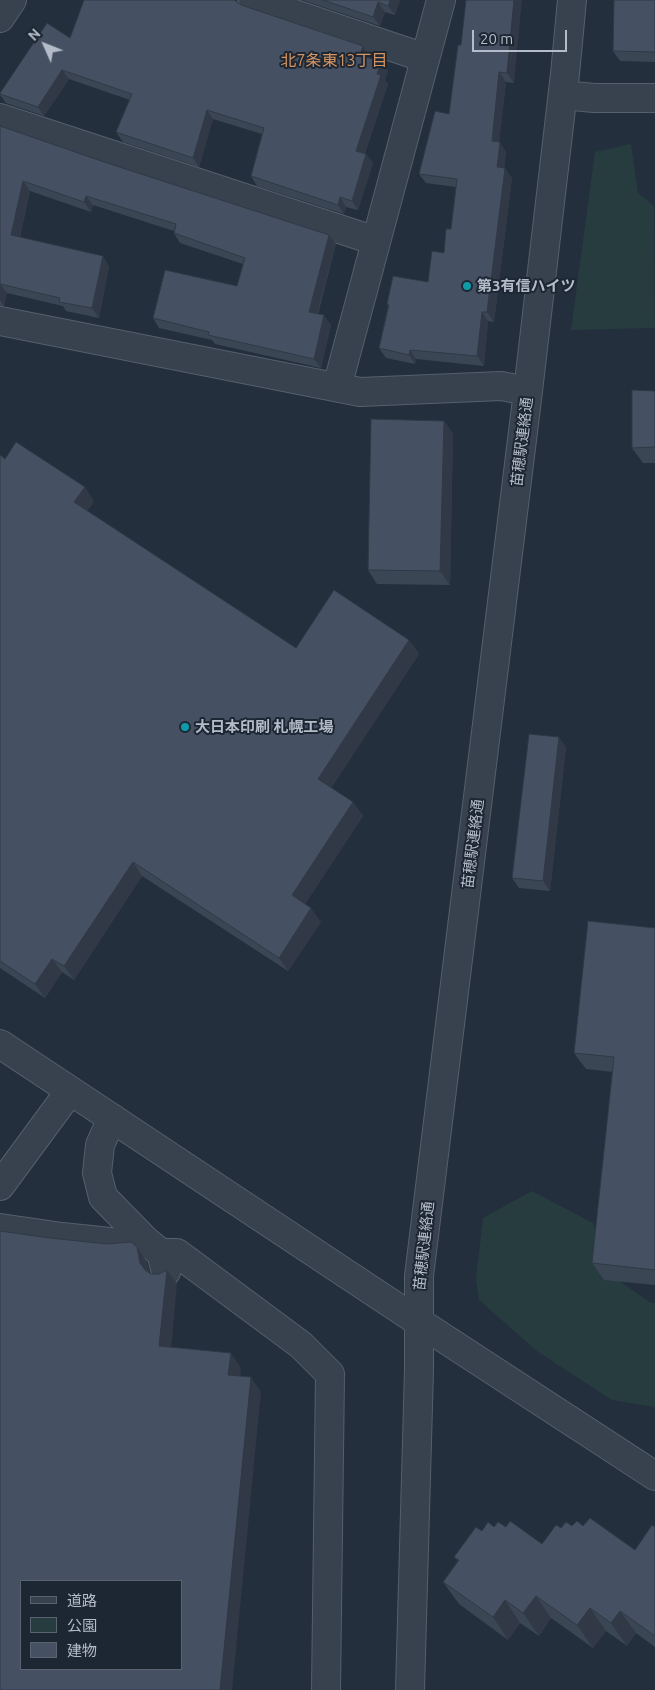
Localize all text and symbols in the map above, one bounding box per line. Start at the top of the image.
north arrow [20,20,70,70]
scale bar [475,20,570,52]
text: N [25,25,44,44]
text: 20 m [480,30,513,47]
district label: 北7条東13丁目 [280,51,388,71]
place label: 第3有信ハイツ [477,277,575,295]
marker: 第3有信ハイツ [461,280,473,292]
street label: 苗穂駅連絡通 [508,396,536,488]
place label: 大日本印刷 札幌工場 [195,718,334,736]
marker: 大日本印刷 札幌工場 [179,721,191,733]
street label: 苗穂駅連絡通 [459,798,487,890]
street label: 苗穂駅連絡通 [410,1200,438,1292]
legend [20,1580,182,1670]
text: 道路 [67,1592,97,1609]
text: 公園 [67,1617,97,1634]
text: 建物 [67,1642,97,1659]

